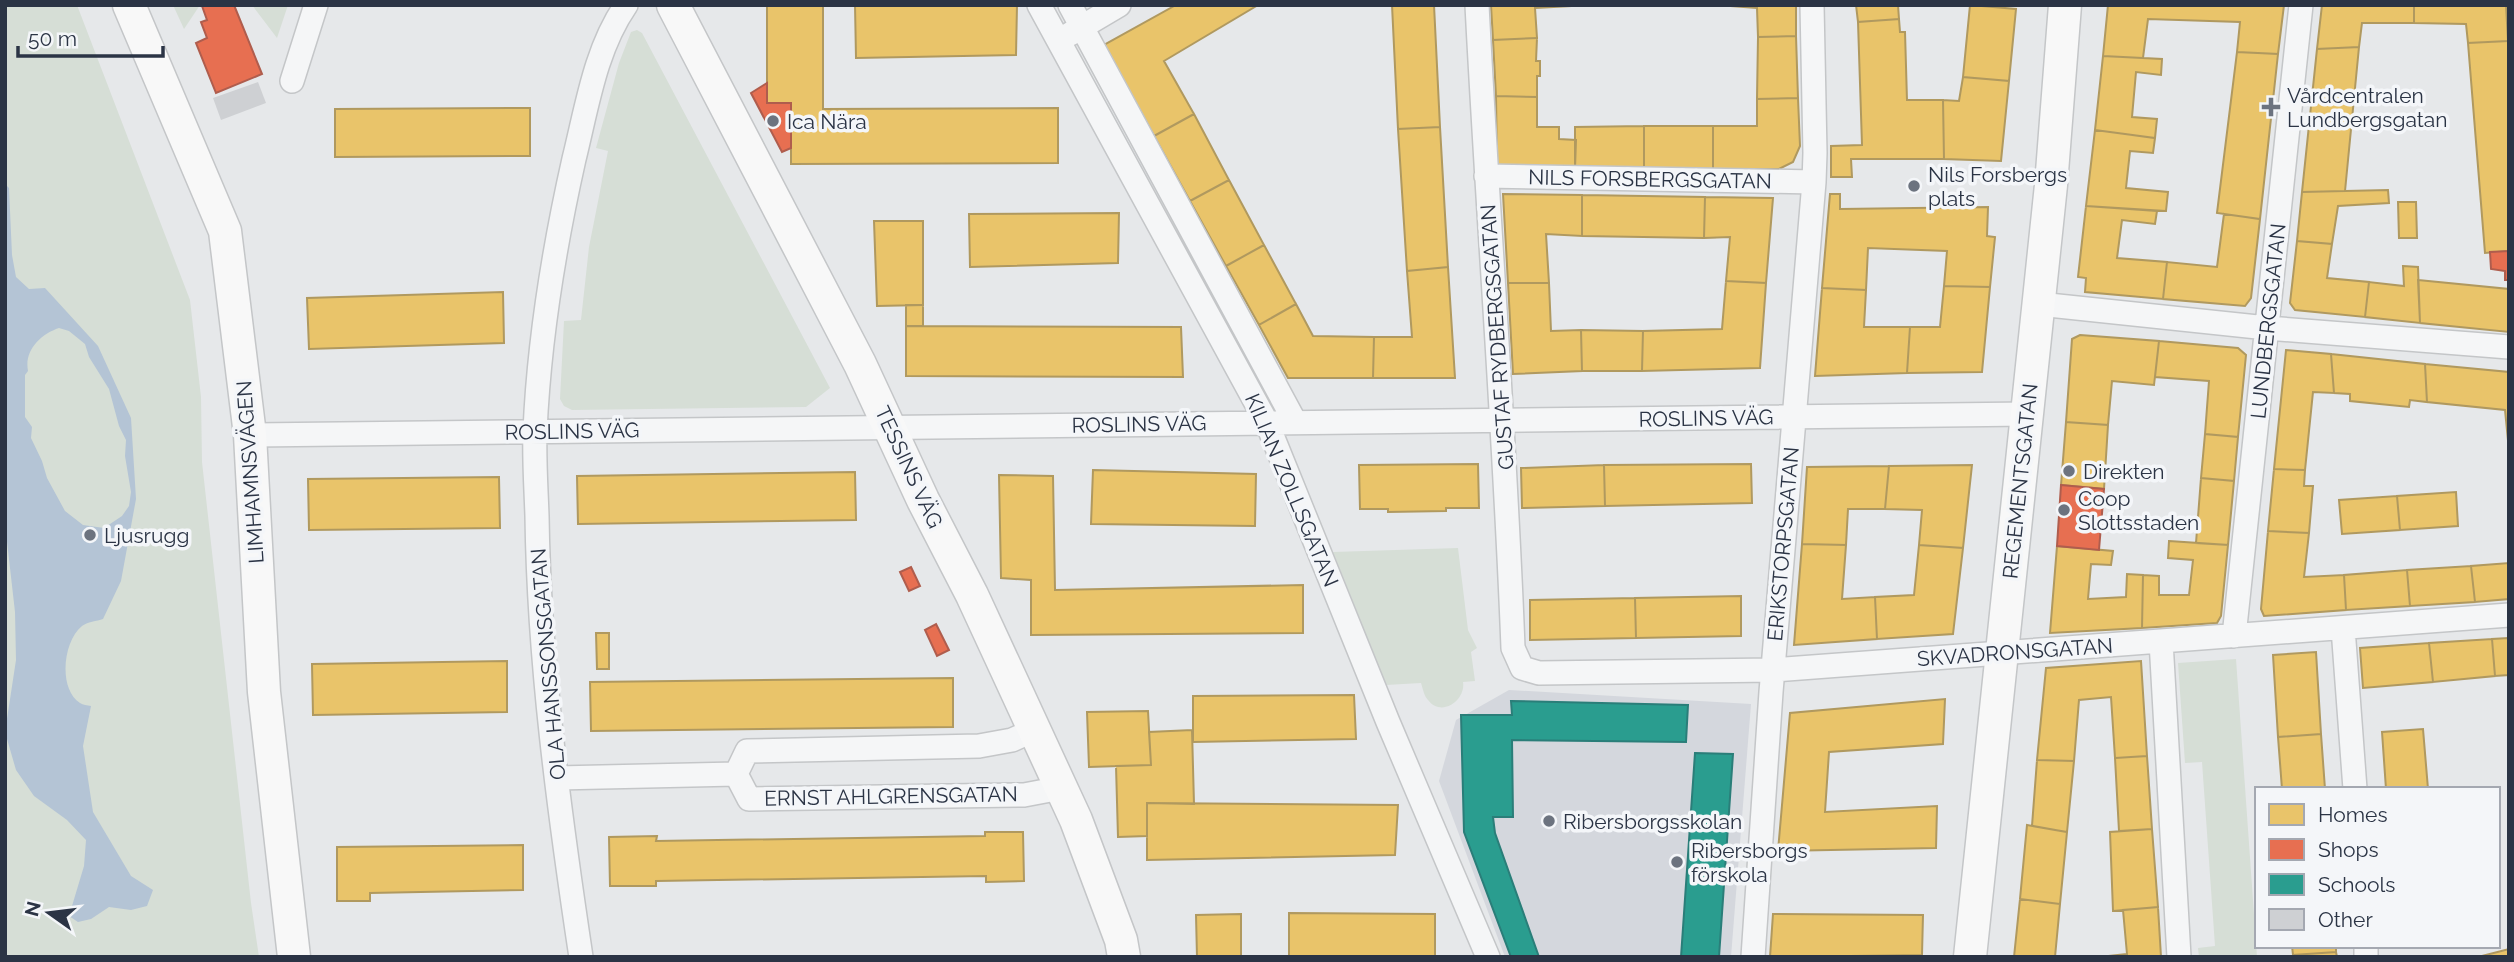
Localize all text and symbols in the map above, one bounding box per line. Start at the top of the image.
scale bar [18,14,163,58]
text: 50 m [28,26,77,51]
place label: Vårdcentralen Lundbergsgatan [2287,83,2448,132]
marker: Vårdcentralen Lundbergsgatan [2261,97,2281,117]
place label: Ica Nära [787,109,867,134]
marker: Ica Nära [765,113,781,129]
place label: Nils Forsbergs plats [1928,162,2067,211]
street label: NILS FORSBERGSGATAN [1528,164,1772,194]
marker: Nils Forsbergs plats [1906,178,1922,194]
street label: GUSTAF RYDBERGSGATAN [1475,203,1519,471]
street label: LUNDBERGSGATAN [2245,222,2291,420]
street label: LIMHAMNSVÄGEN [231,380,269,564]
street label: REGEMENTSGATAN [1997,382,2043,580]
street label: KILIAN ZOLLSGATAN [1240,390,1344,590]
street label: TESSINS VÄG [870,402,948,532]
street label: ROSLINS VÄG [1638,404,1774,432]
street label: ROSLINS VÄG [1071,410,1207,438]
street label: ROSLINS VÄG [504,417,640,445]
street label: ERIKSTORPSGATAN [1762,446,1804,642]
place label: Direkten [2083,459,2165,484]
marker: Direkten [2061,463,2077,479]
place label: Coop Slottsstaden [2078,486,2199,535]
marker: Coop Slottsstaden [2056,502,2072,518]
place label: Ljusrugg [104,523,189,548]
marker: Ljusrugg [82,527,98,543]
street label: OLA HANSSONSGATAN [525,547,571,781]
street label: SKVADRONSGATAN [1916,633,2114,671]
street label: ERNST AHLGRENSGATAN [764,781,1018,811]
legend [2255,787,2500,948]
text: Homes [2318,802,2388,827]
place label: Ribersborgsskolan [1563,809,1742,834]
marker: Ribersborgsskolan [1541,813,1557,829]
text: Shops [2318,837,2379,862]
place label: Ribersborgs förskola [1691,838,1808,887]
marker: Ribersborgs förskola [1669,854,1685,870]
text: Schools [2318,872,2395,897]
north arrow [14,878,84,948]
text: N [20,899,45,919]
text: Other [2318,907,2373,932]

